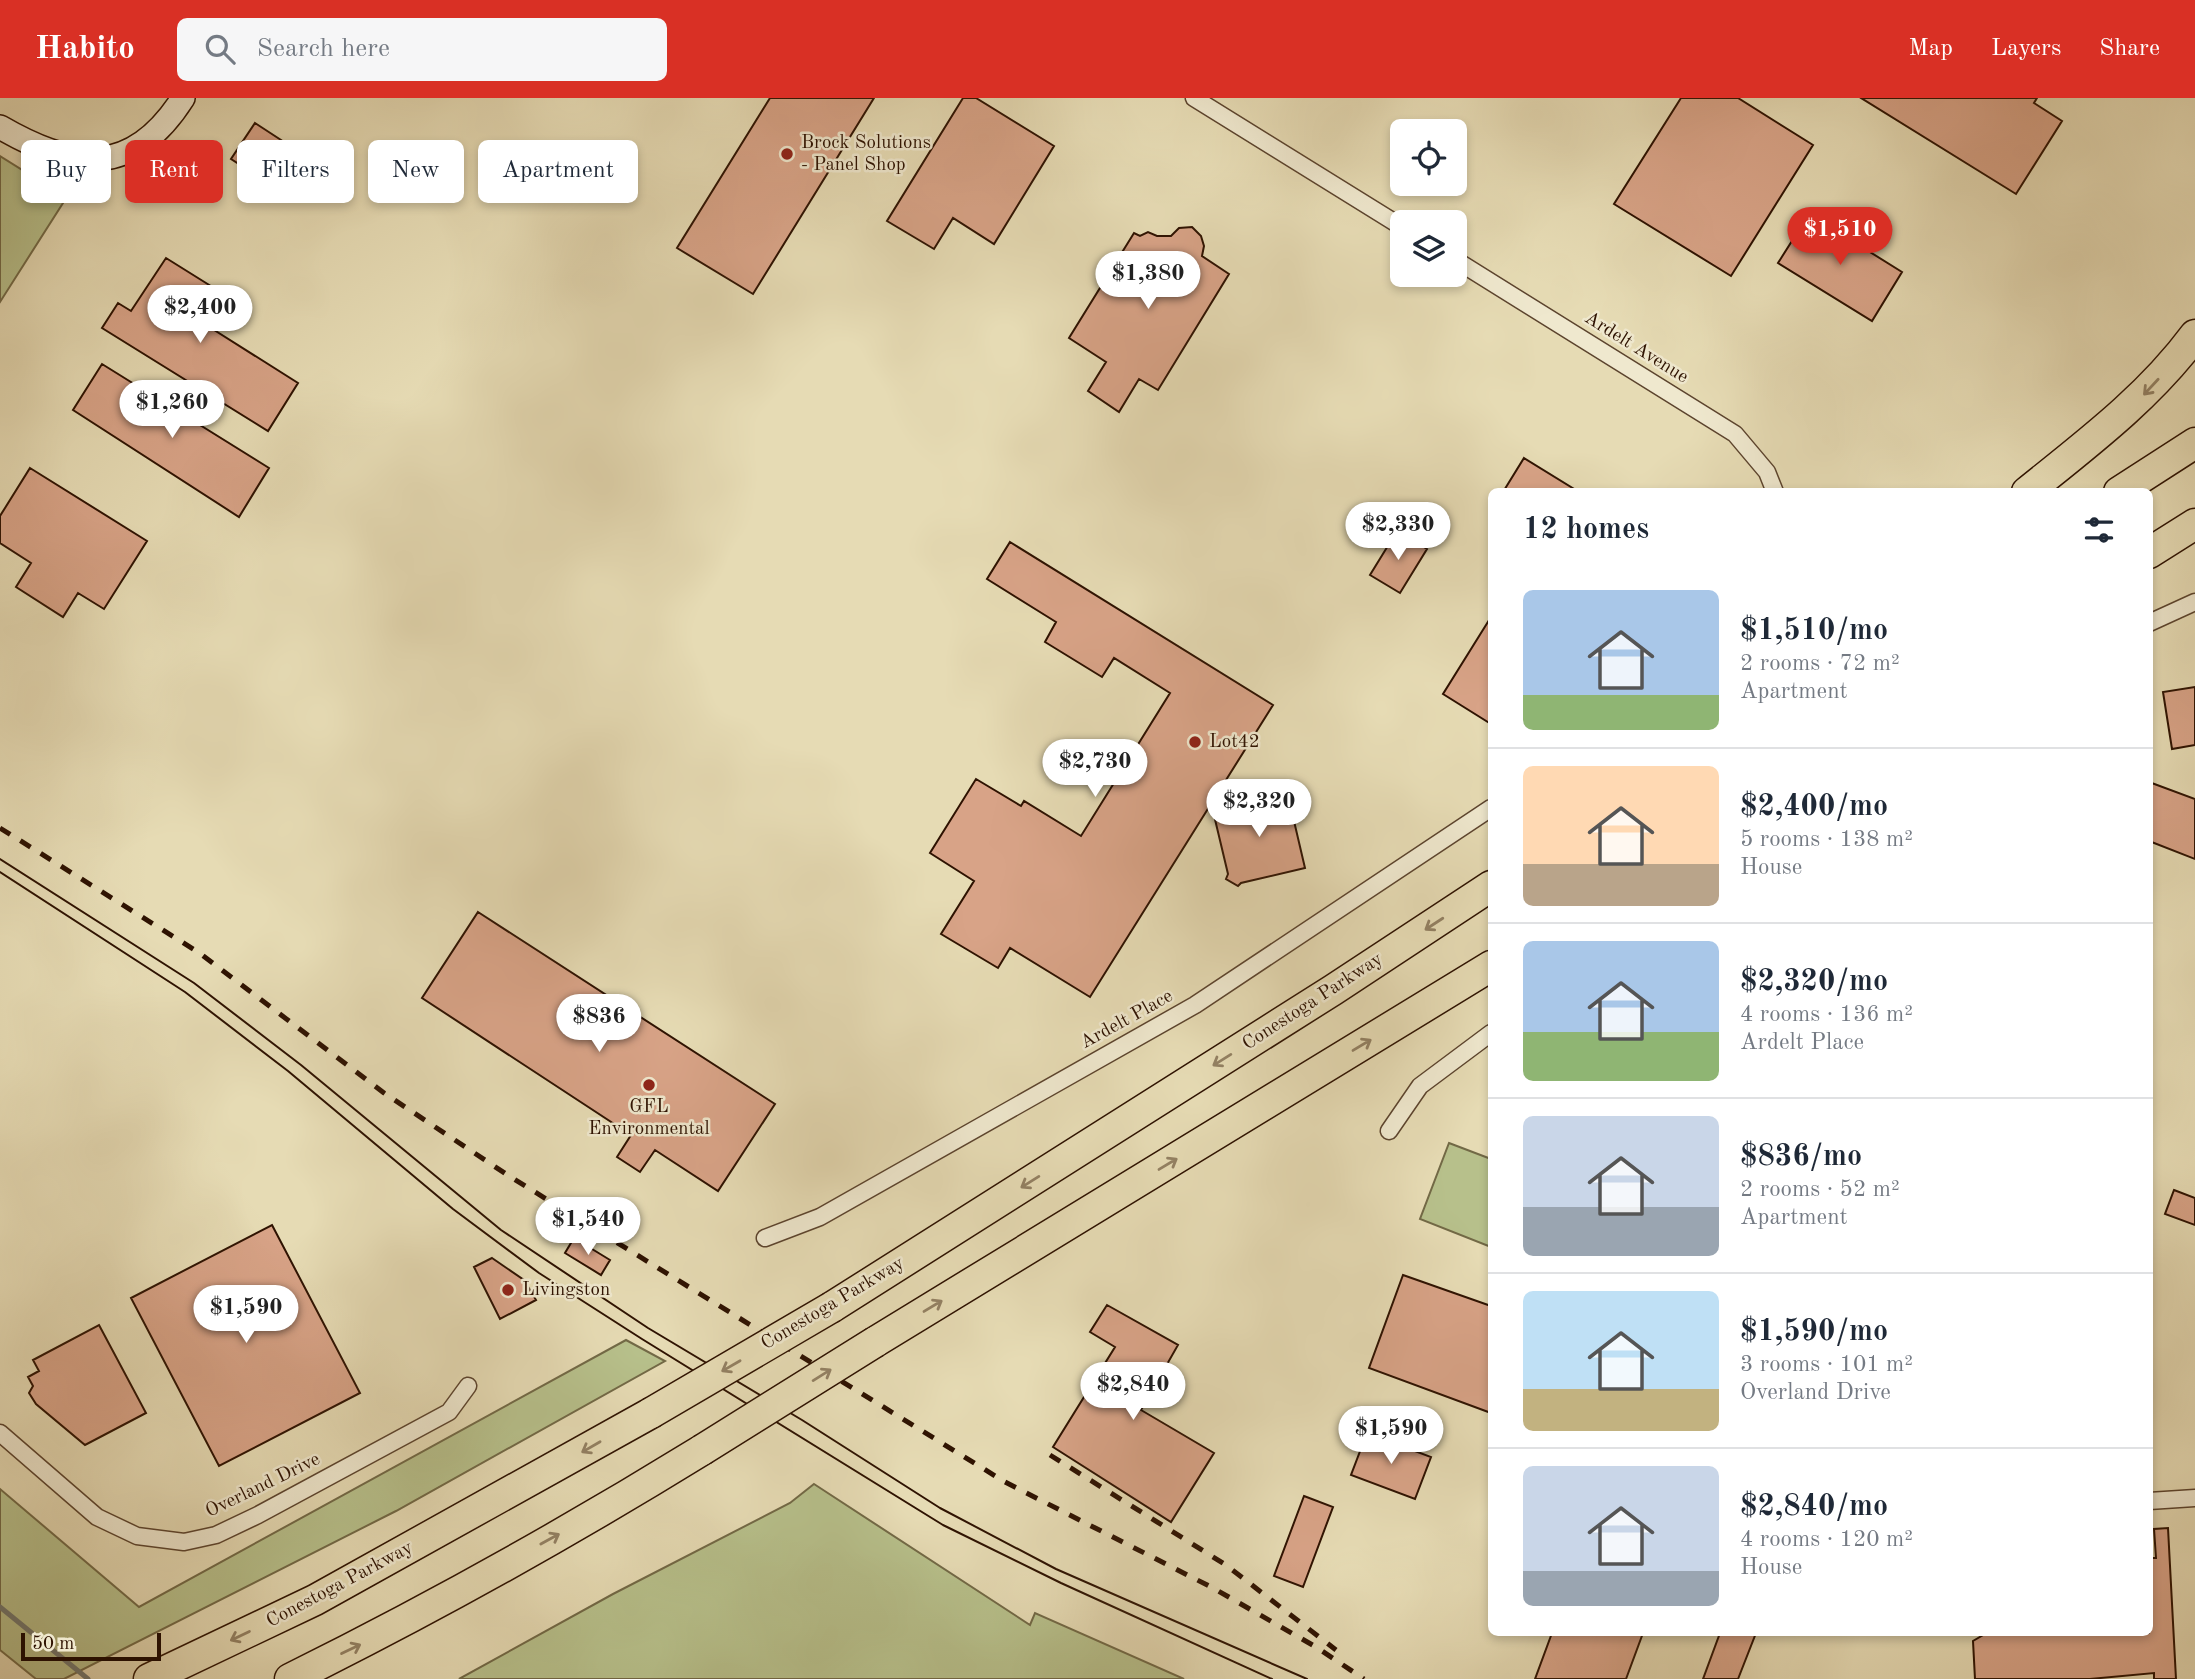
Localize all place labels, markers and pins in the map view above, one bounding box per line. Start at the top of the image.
place label: Brock Solutions - Panel Shop [801,134,931,175]
marker: Brock Solutions - Panel Shop [779,146,795,162]
pin: $1,510 [1783,208,1897,267]
pin: $1,380 [1091,252,1205,311]
pin: $2,400 [143,286,257,345]
pin: $1,260 [115,380,229,440]
pin: $2,330 [1341,503,1455,562]
place label: Lot42 [1209,733,1260,752]
marker: Lot42 [1187,734,1203,750]
pin: $2,730 [1038,740,1152,799]
pin: $2,320 [1202,780,1316,839]
pin: $836 [558,995,640,1054]
marker: GFL Environmental [641,1077,657,1093]
place label: GFL Environmental [588,1098,710,1139]
pin: $1,540 [531,1198,645,1257]
place label: Livingston [522,1281,610,1300]
marker: Livingston [500,1282,516,1298]
pin: $1,590 [189,1286,303,1345]
pin: $2,840 [1076,1362,1190,1422]
pin: $1,590 [1334,1406,1448,1466]

